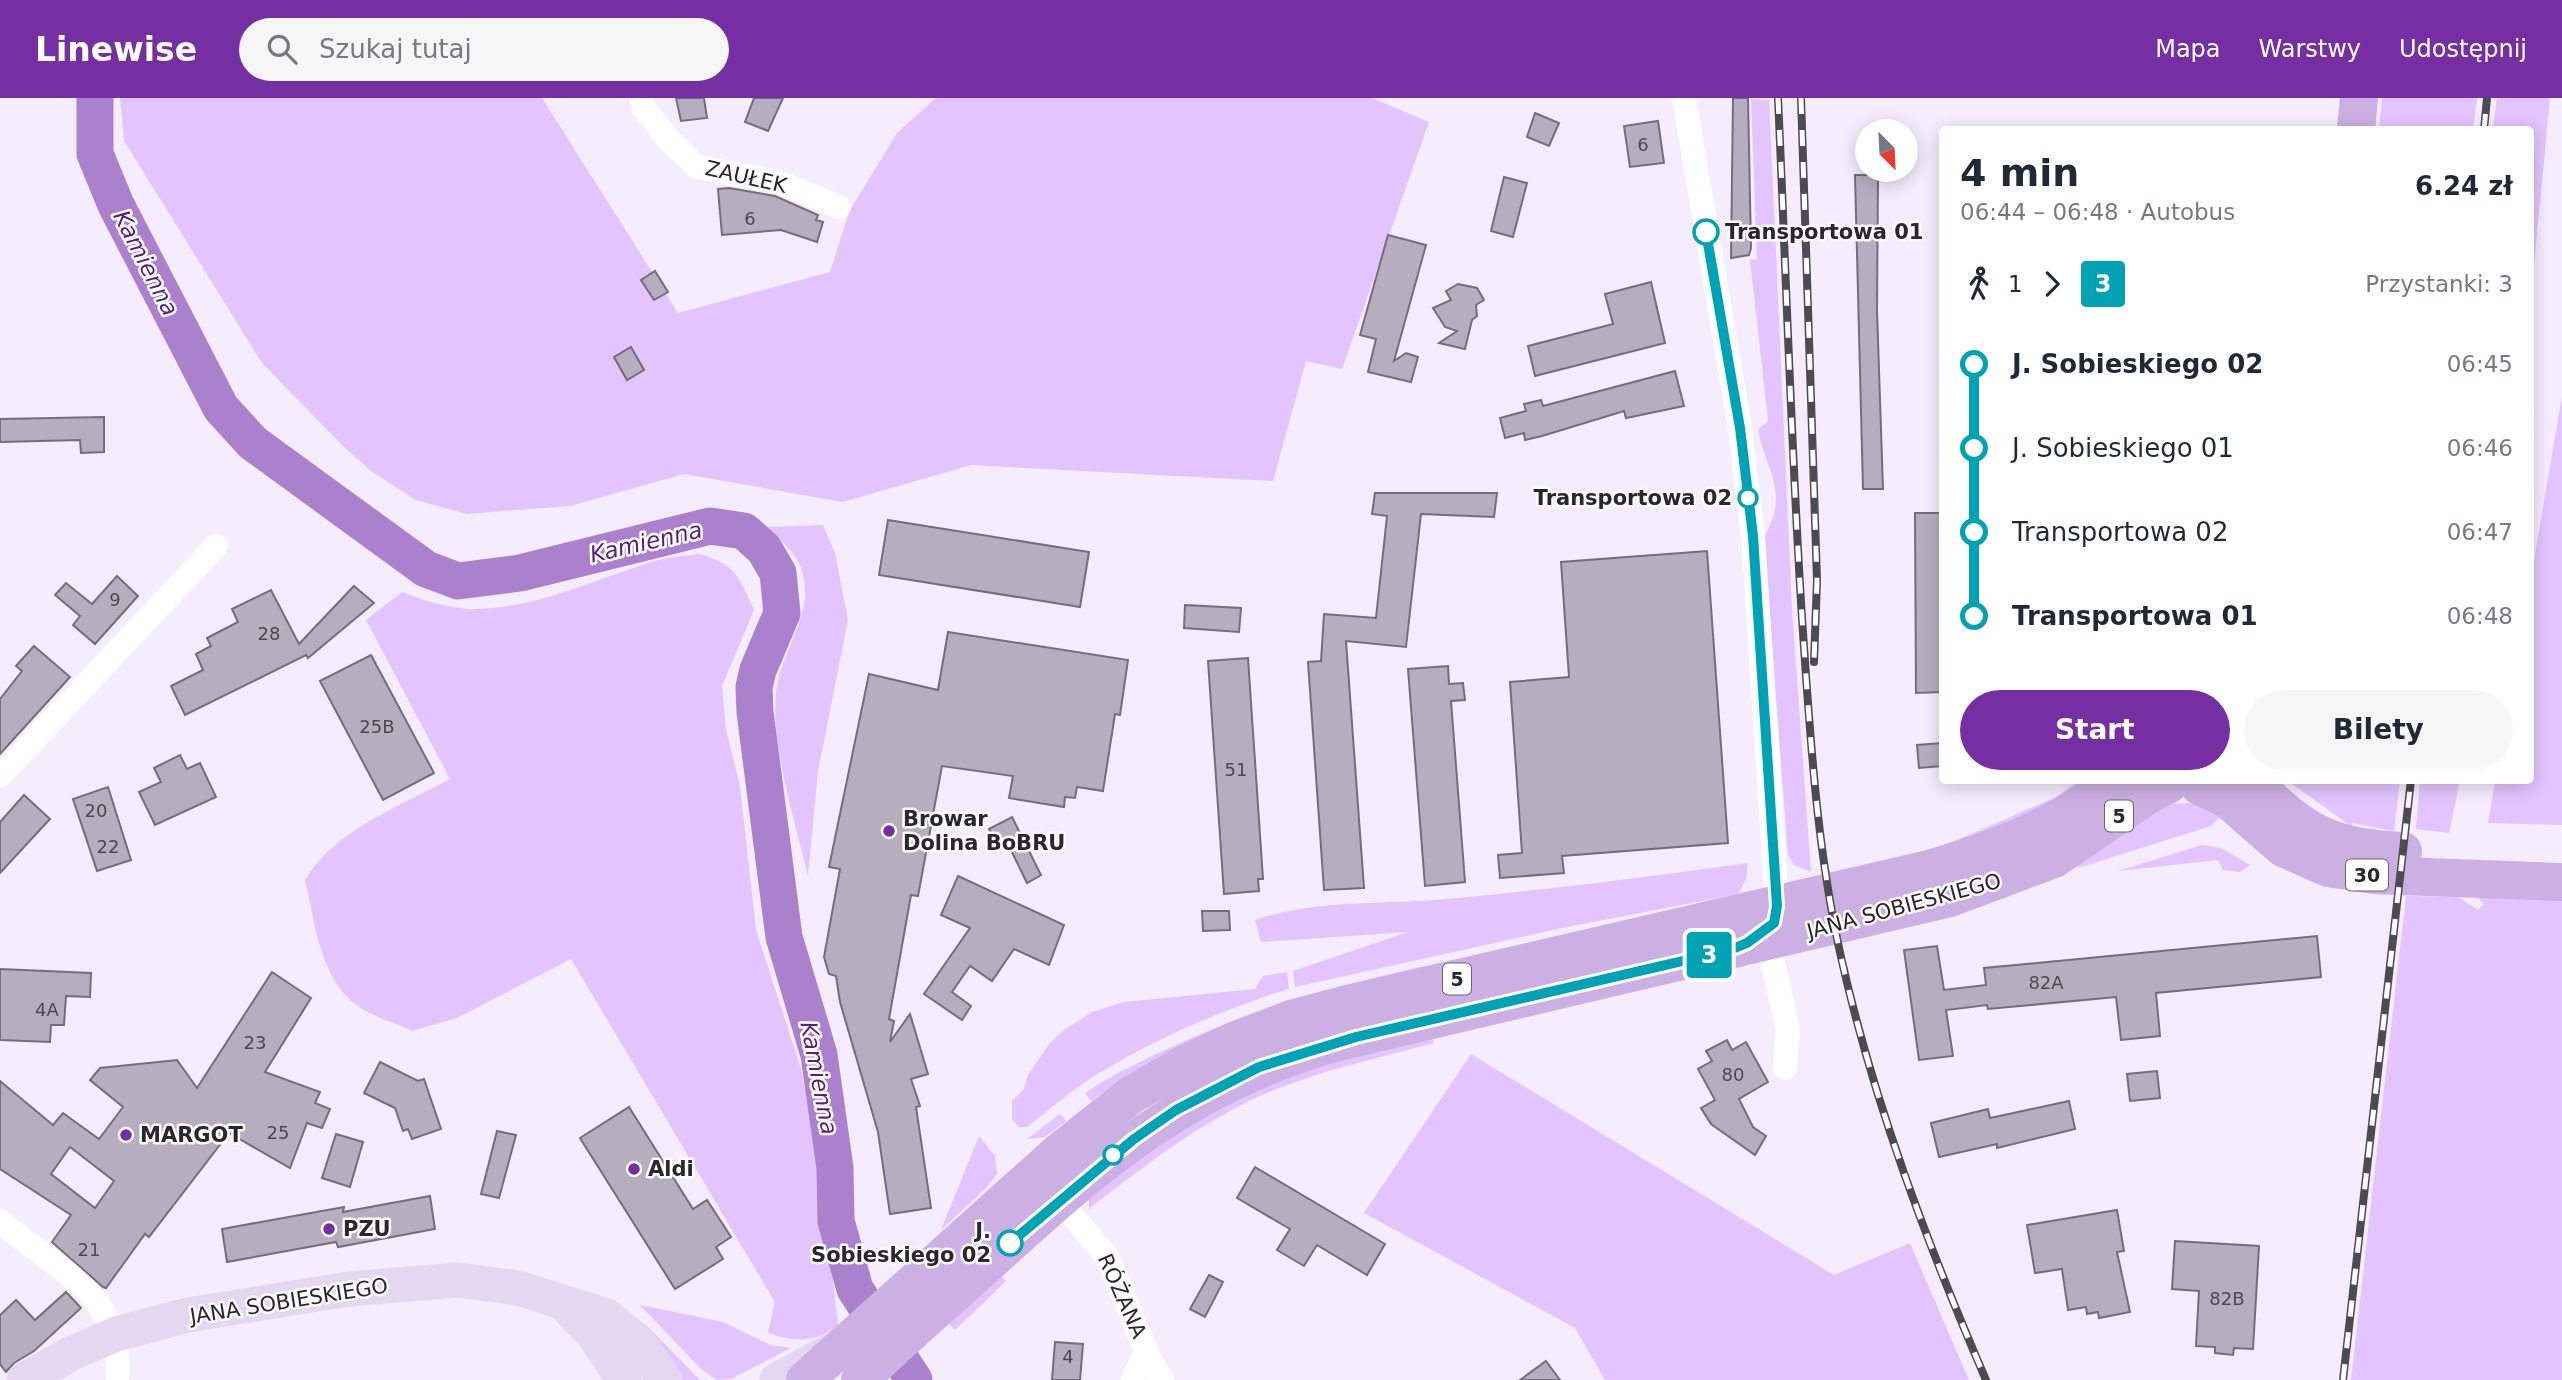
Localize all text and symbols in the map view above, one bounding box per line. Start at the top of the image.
search box [239,18,729,81]
text: Linewise [35,30,197,69]
icon: search [263,30,301,68]
text: Szukaj tutaj [319,34,472,64]
text: Mapa [2155,35,2221,63]
text: Warstwy [2259,35,2361,63]
text: Udostępnij [2399,35,2527,63]
north arrow [1855,119,1918,182]
map controls [1855,119,1918,182]
house number: 6 [1637,134,1649,155]
text: 4 min [1960,151,2079,195]
street label: ZAUŁEK [703,156,790,198]
text: 6.24 zł [2415,171,2513,201]
text: 06:44 – 06:48 · Autobus [1960,199,2235,225]
water label: Kamienna [108,206,184,320]
house number: 6 [744,208,756,229]
marker: Transportowa 01 [1693,219,1719,245]
place label: Transportowa 01 [1725,220,1923,244]
icon: walk [1960,265,1998,303]
icon: forward [2033,265,2071,303]
text: 3 [2095,270,2111,298]
text: 1 [2008,271,2023,297]
text: Przystanki: 3 [2365,271,2513,297]
text: J. Sobieskiego 02 [2012,349,2263,379]
text: 06:45 [2447,351,2513,377]
text: J. Sobieskiego 01 [2012,433,2234,463]
text: 06:46 [2447,435,2513,461]
place label: Transportowa 02 [1534,486,1732,510]
marker: Transportowa 02 [1738,488,1758,508]
water label: Kamienna [587,516,705,568]
text: Transportowa 02 [2012,517,2228,547]
text: 06:47 [2447,519,2513,545]
house number: 9 [109,589,121,610]
text: Transportowa 01 [2012,601,2258,631]
text: 06:48 [2447,603,2513,629]
house number: 28 [258,623,280,644]
button: Start [1960,690,2230,770]
button: Bilety [2244,690,2513,770]
house number: 25B [359,716,395,737]
house number: 51 [1225,759,1247,780]
house number: 20 [85,800,107,821]
road number: 5 [2105,800,2133,832]
place label: Browar Dolina BoBRU [903,807,1065,855]
marker: Browar Dolina BoBRU [881,823,897,839]
house number: 22 [97,836,119,857]
road number: 30 [2346,860,2388,890]
street label: JANA SOBIESKIEGO [1802,869,2004,944]
line badge: 3 [1686,932,1732,978]
text: 3 [1701,941,1717,969]
road number: 5 [1443,964,1471,995]
house number: 82A [2028,972,2064,993]
house number: 4A [35,999,60,1020]
water label: Kamienna [795,1019,843,1137]
house number: 23 [244,1032,266,1053]
house number: 80 [1722,1064,1744,1085]
house number: 25 [267,1122,289,1143]
place label: MARGOT [140,1123,243,1147]
marker: MARGOT [118,1127,134,1143]
unlabelled marker [1103,1145,1123,1165]
place label: Aldi [648,1157,694,1181]
marker: Aldi [626,1161,642,1177]
place label: PZU [343,1217,391,1241]
place label: J. Sobieskiego 02 [811,1219,991,1267]
marker: PZU [321,1221,337,1237]
marker: J. Sobieskiego 02 [997,1230,1023,1256]
house number: 21 [78,1239,100,1260]
street label: RÓŻANA [1093,1250,1152,1343]
street label: JANA SOBIESKIEGO [186,1274,390,1329]
house number: 82B [2209,1288,2245,1309]
house number: 4 [1062,1346,1074,1367]

